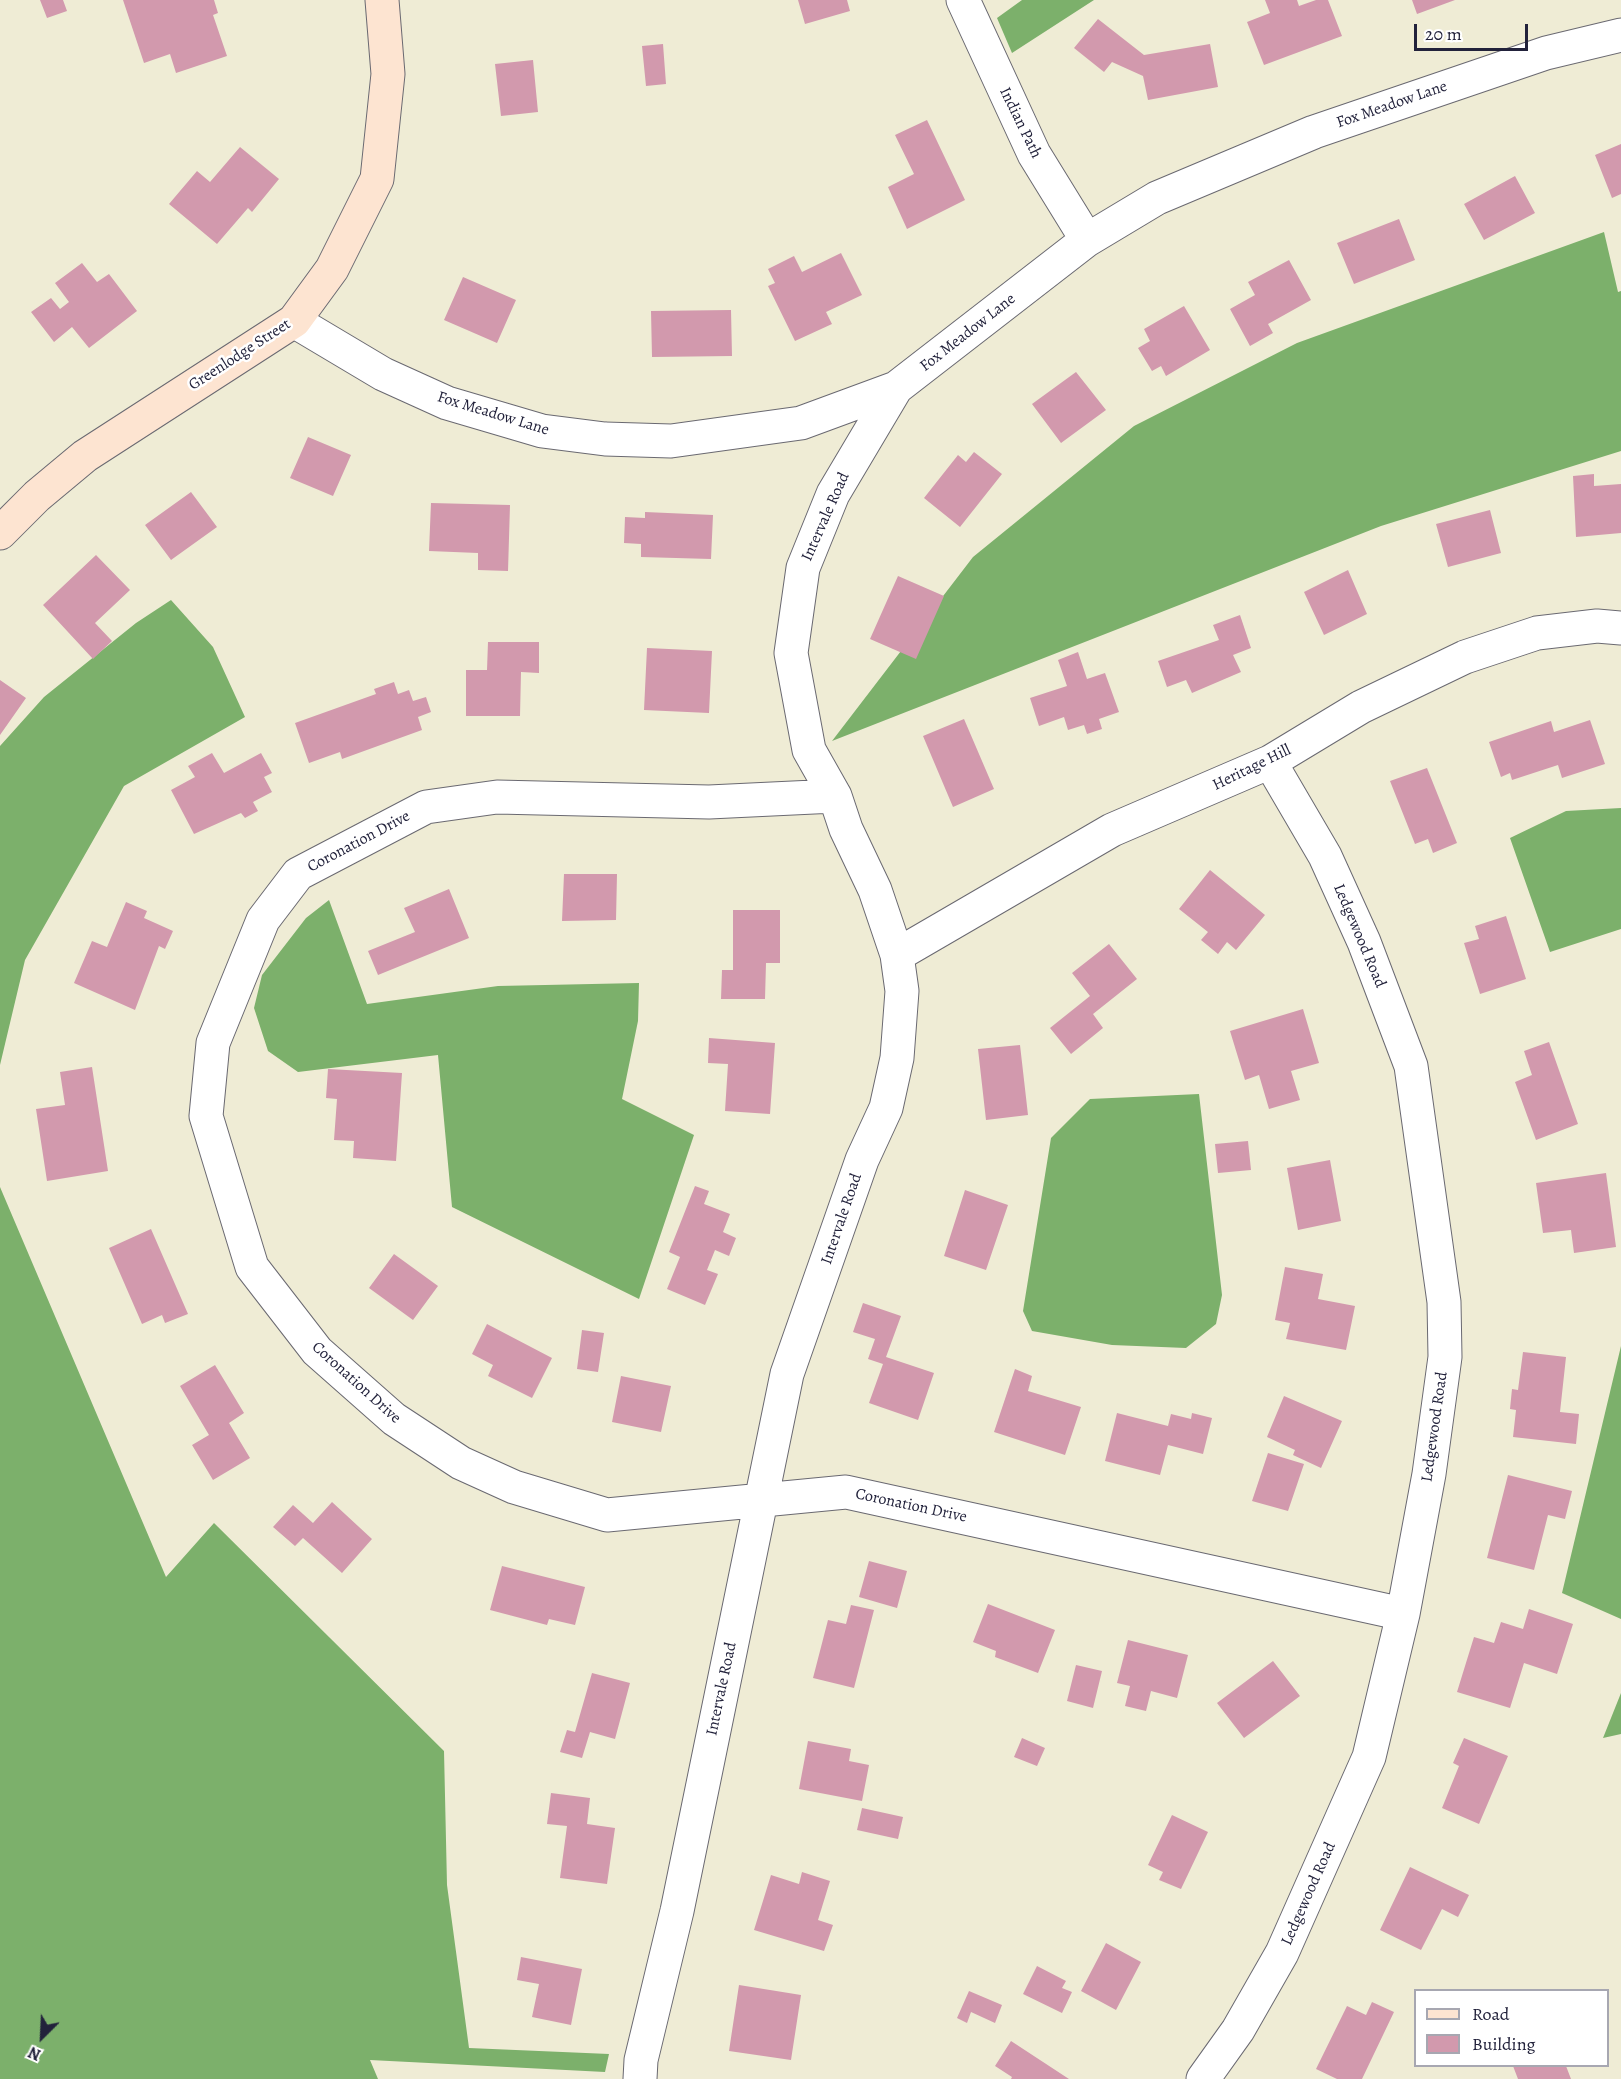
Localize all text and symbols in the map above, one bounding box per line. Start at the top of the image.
scale bar [1417,12,1531,50]
text: 20 m [1425,22,1462,46]
street label: Fox Meadow Lane [1334,77,1450,133]
street label: Indian Path [995,84,1045,162]
street label: Fox Meadow Lane [916,290,1020,376]
street label: Greenlodge Street [185,315,295,395]
street label: Fox Meadow Lane [435,388,551,440]
street label: Intervale Road [798,470,854,564]
street label: Heritage Hill [1210,741,1294,795]
street label: Coronation Drive [304,807,414,877]
street label: Ledgewood Road [1328,881,1390,991]
street label: Intervale Road [817,1171,867,1267]
street label: Coronation Drive [307,1338,405,1428]
street label: Ledgewood Road [1418,1371,1452,1483]
street label: Coronation Drive [854,1485,968,1527]
street label: Intervale Road [703,1641,741,1737]
street label: Ledgewood Road [1278,1839,1340,1949]
legend [1414,1989,1609,2067]
text: Road [1472,2002,1509,2026]
north arrow [12,2007,72,2067]
text: Building [1472,2032,1536,2056]
text: N [25,2041,44,2066]

